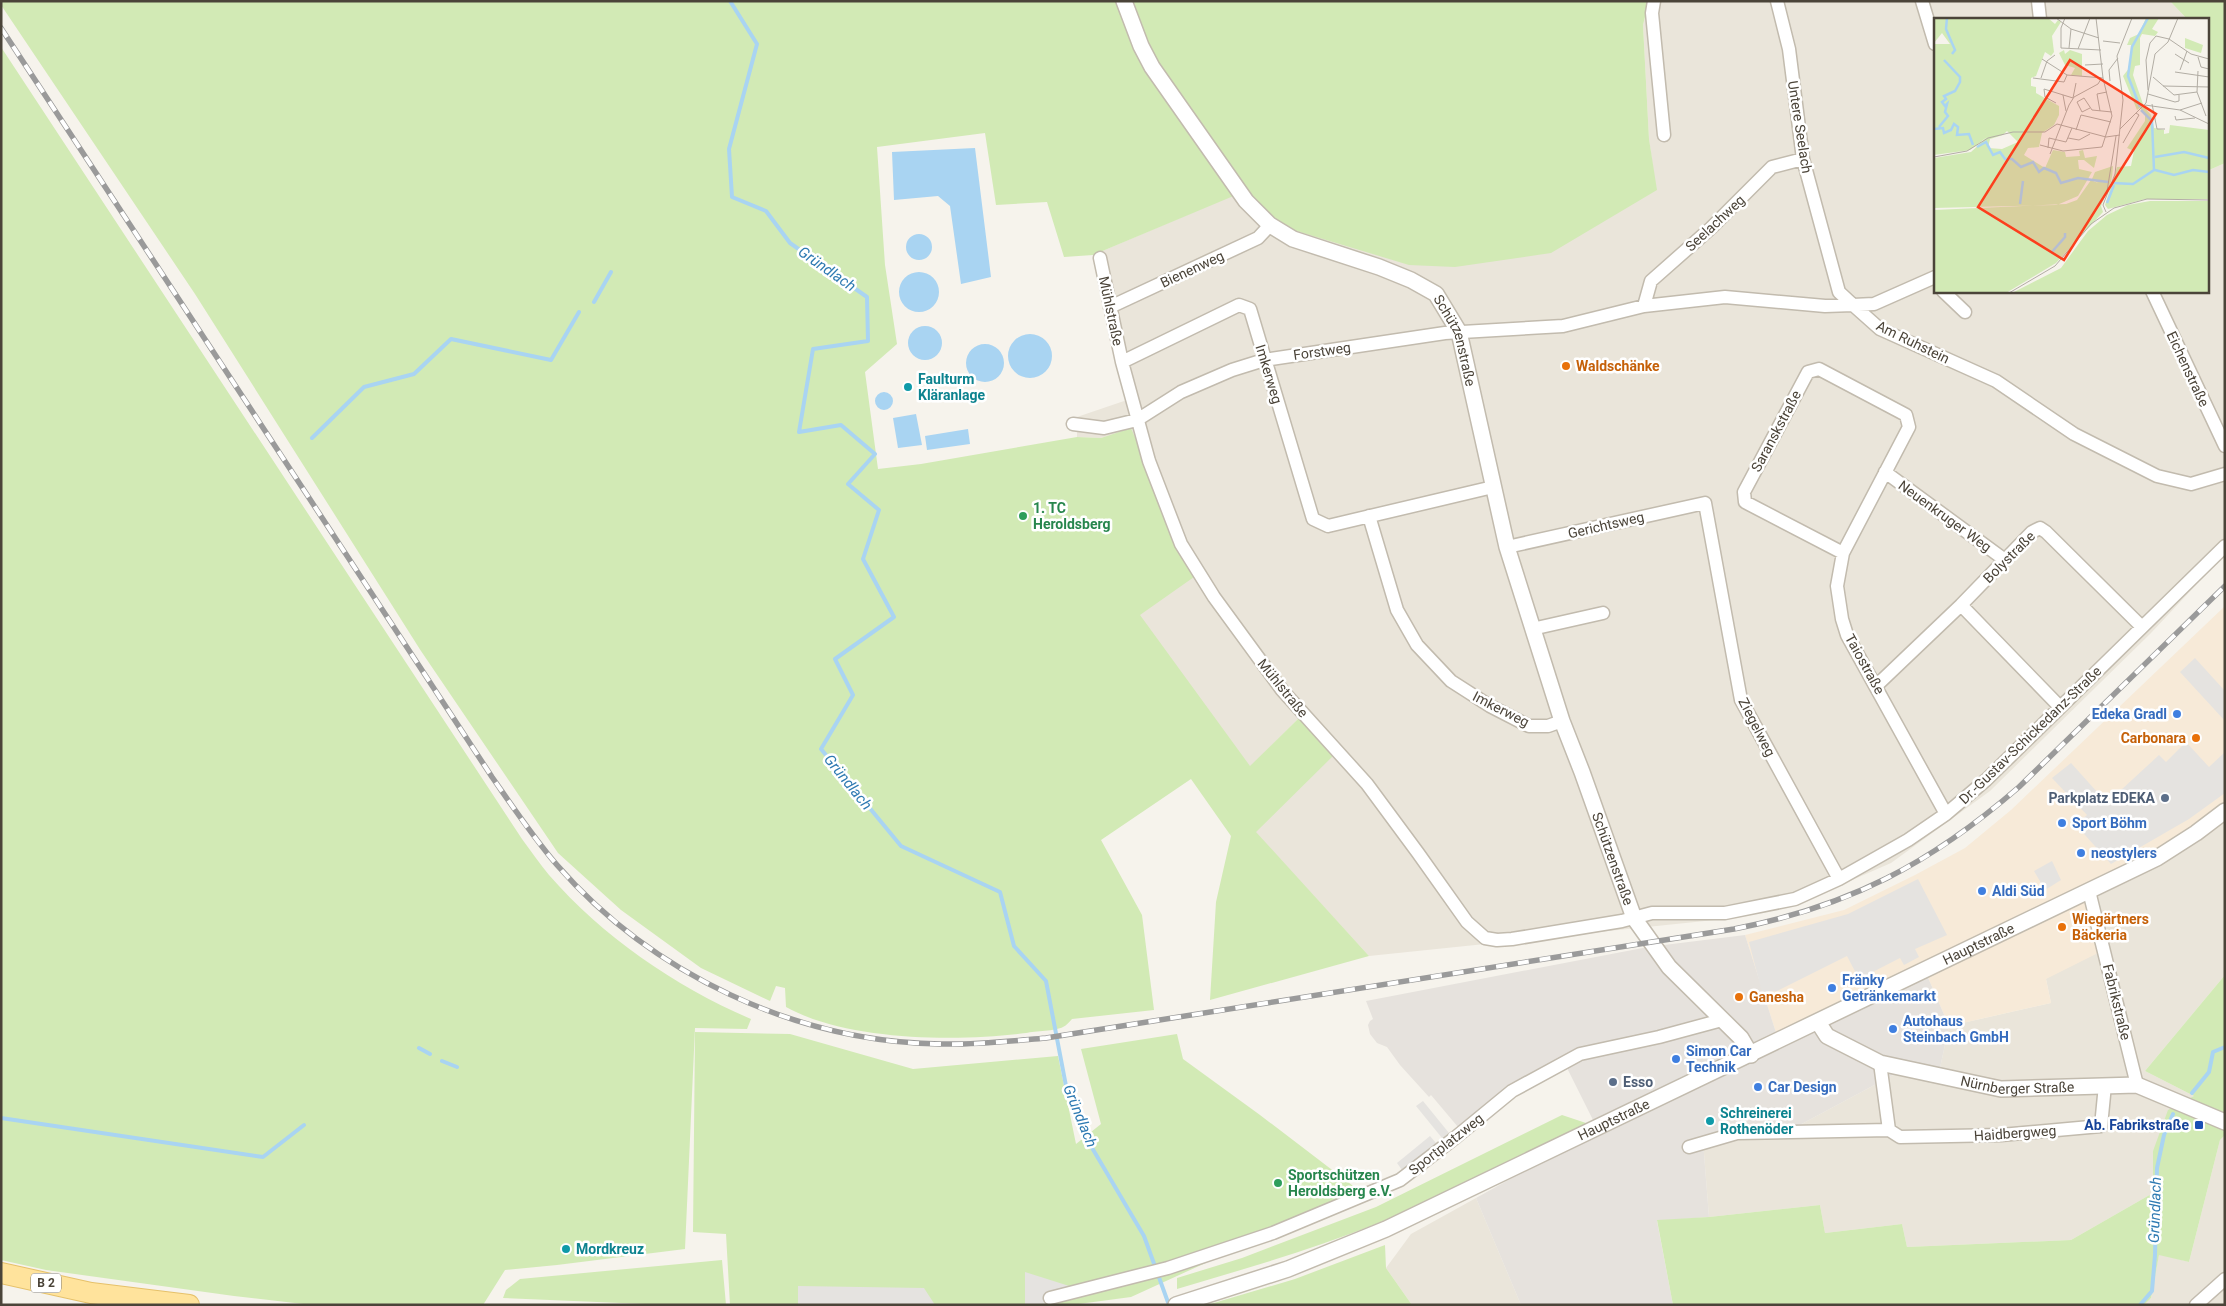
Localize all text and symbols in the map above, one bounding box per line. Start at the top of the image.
inset map [1934,18,2208,292]
street label: Untere Seelach [1785,80,1815,174]
street label: Seelachweg [1682,192,1748,254]
water label: Gründlach [795,243,859,295]
street label: Bienenweg [1158,247,1226,291]
street label: Mühlstraße [1096,275,1126,347]
street label: Schützenstraße [1430,292,1479,388]
street label: Am Ruhstein [1874,317,1952,367]
street label: Eichenstraße [2164,329,2212,409]
street label: Forstweg [1292,339,1352,363]
street label: Imkerweg [1252,342,1286,406]
place label: Waldschänke [1576,358,1660,374]
marker: Waldschänke [1560,360,1572,372]
place label: Faulturm Kläranlage [918,371,986,403]
marker: Faulturm Kläranlage [902,381,914,393]
street label: Saranskstraße [1748,388,1804,474]
street label: Neuenkruger Weg [1895,477,1995,555]
place label: 1. TC Heroldsberg [1033,500,1110,532]
street label: Gerichtsweg [1566,508,1646,542]
marker: 1. TC Heroldsberg [1017,510,1029,522]
street label: Bolystraße [1980,528,2038,586]
street label: Taiostraße [1842,631,1888,697]
street label: Mühlstraße [1255,655,1311,721]
street label: Dr.-Gustav-Schickedanz-Straße [1956,663,2104,807]
street label: Imkerweg [1470,688,1532,730]
street label: Ziegelweg [1735,695,1779,759]
place label: Edeka Gradl [2092,706,2167,722]
marker: Edeka Gradl [2171,708,2183,720]
place label: Carbonara [2121,730,2186,746]
marker: Carbonara [2190,732,2202,744]
water label: Gründlach [820,751,876,813]
place label: Parkplatz EDEKA [2048,790,2156,806]
marker: Parkplatz EDEKA [2159,792,2171,804]
street label: Schützenstraße [1589,810,1637,907]
place label: Sport Böhm [2072,815,2147,831]
marker: Sport Böhm [2056,817,2068,829]
place label: neostylers [2091,845,2157,861]
marker: neostylers [2075,847,2087,859]
place label: Aldi Süd [1992,883,2045,899]
marker: Aldi Süd [1976,885,1988,897]
place label: Wiegärtners Bäckeria [2072,911,2149,943]
street label: Hauptstraße [1940,920,2017,968]
marker: Wiegärtners Bäckeria [2056,921,2068,933]
street label: Fabrikstraße [2100,962,2134,1042]
place label: Fränky Getränkemarkt [1842,972,1936,1004]
marker: Fränky Getränkemarkt [1826,982,1838,994]
place label: Ganesha [1749,989,1804,1005]
marker: Ganesha [1733,991,1745,1003]
place label: Autohaus Steinbach GmbH [1903,1013,2009,1045]
marker: Autohaus Steinbach GmbH [1887,1023,1899,1035]
place label: Simon Car Technik [1686,1043,1751,1075]
marker: Simon Car Technik [1670,1053,1682,1065]
street label: Nürnberger Straße [1959,1073,2075,1097]
place label: Esso [1623,1074,1653,1090]
marker: Esso [1607,1076,1619,1088]
place label: Car Design [1768,1079,1837,1095]
marker: Car Design [1752,1081,1764,1093]
water label: Gründlach [1059,1082,1101,1150]
street label: Hauptstraße [1575,1095,1652,1144]
place label: Schreinerei Rothenöder [1720,1105,1793,1137]
street label: Sportplatzweg [1406,1110,1486,1178]
marker: Schreinerei Rothenöder [1704,1115,1716,1127]
place label: Ab. Fabrikstraße [2084,1117,2189,1133]
marker: Ab. Fabrikstraße [2193,1119,2205,1131]
street label: Haidbergweg [1973,1122,2057,1144]
place label: Sportschützen Heroldsberg e.V. [1288,1167,1392,1199]
marker: Sportschützen Heroldsberg e.V. [1272,1177,1284,1189]
water label: Gründlach [2145,1177,2165,1243]
place label: Mordkreuz [576,1241,644,1257]
marker: Mordkreuz [560,1243,572,1255]
road number: B 2 [31,1274,61,1292]

